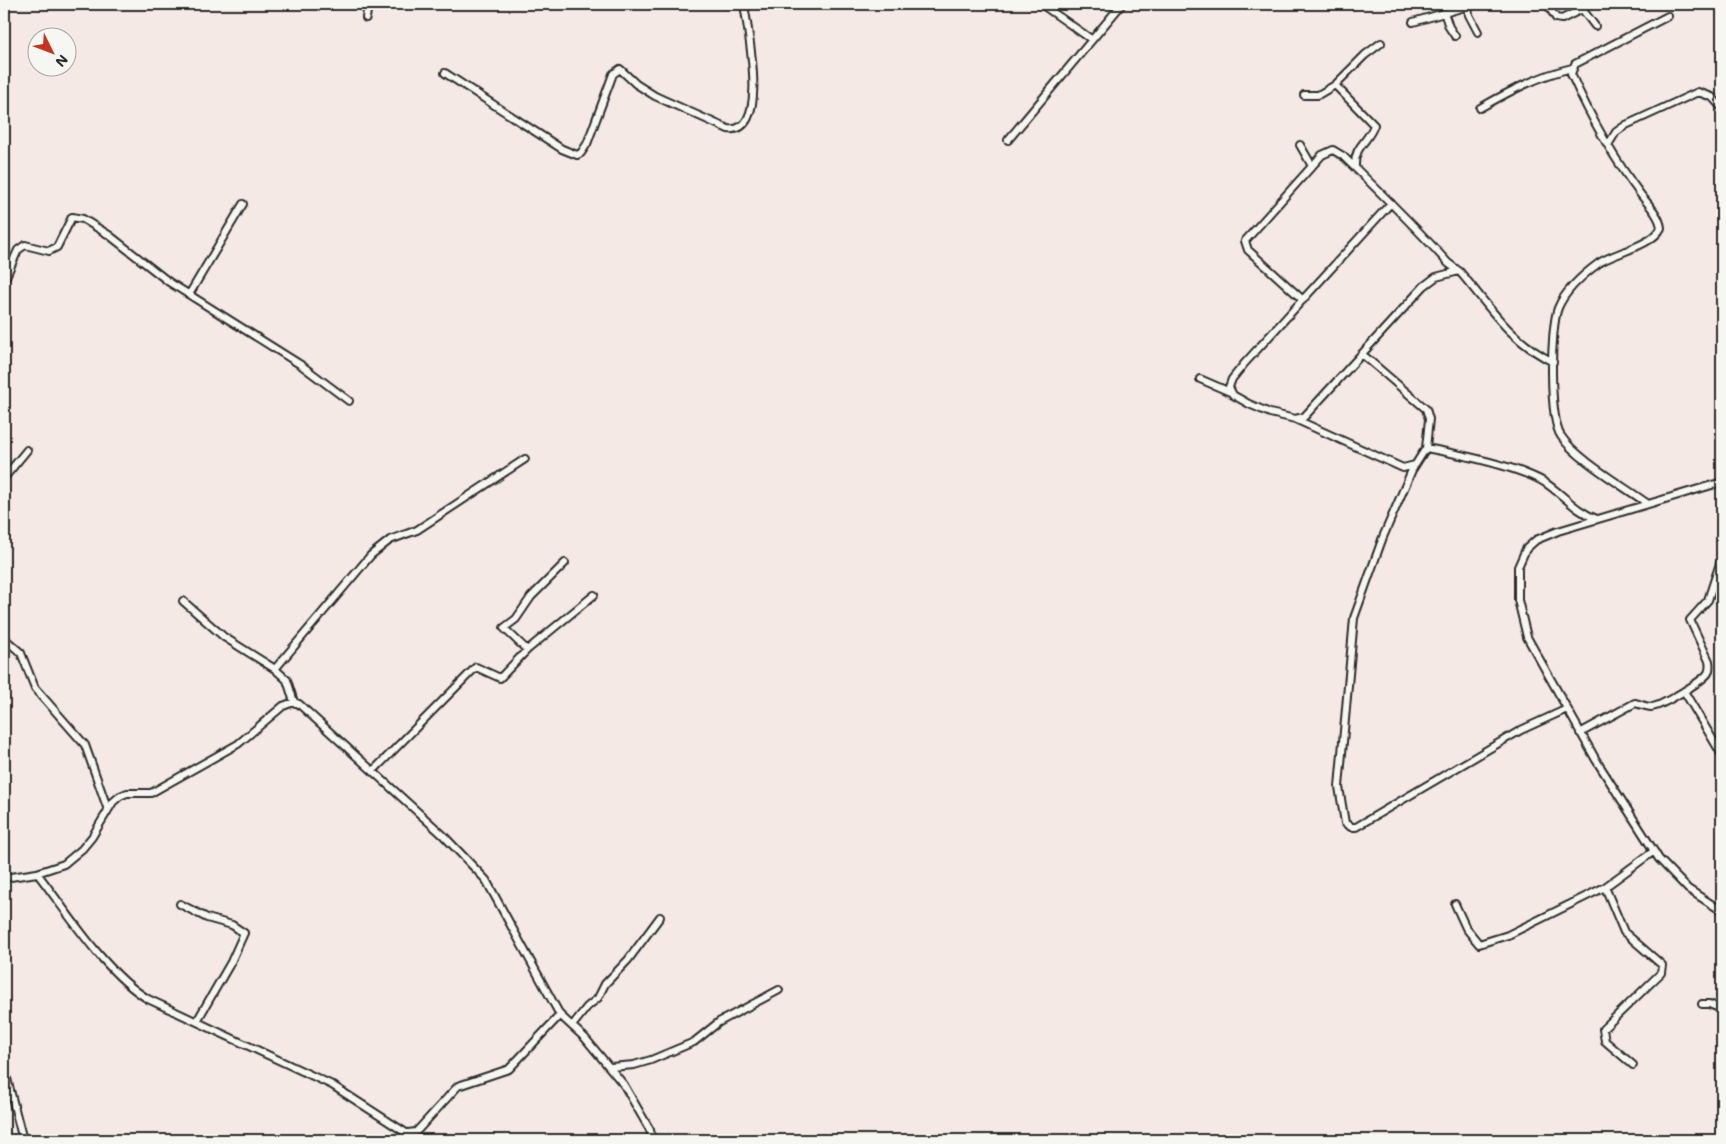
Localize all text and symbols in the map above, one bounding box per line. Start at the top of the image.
north arrow [28,28,78,78]
text: N [51,51,73,71]

